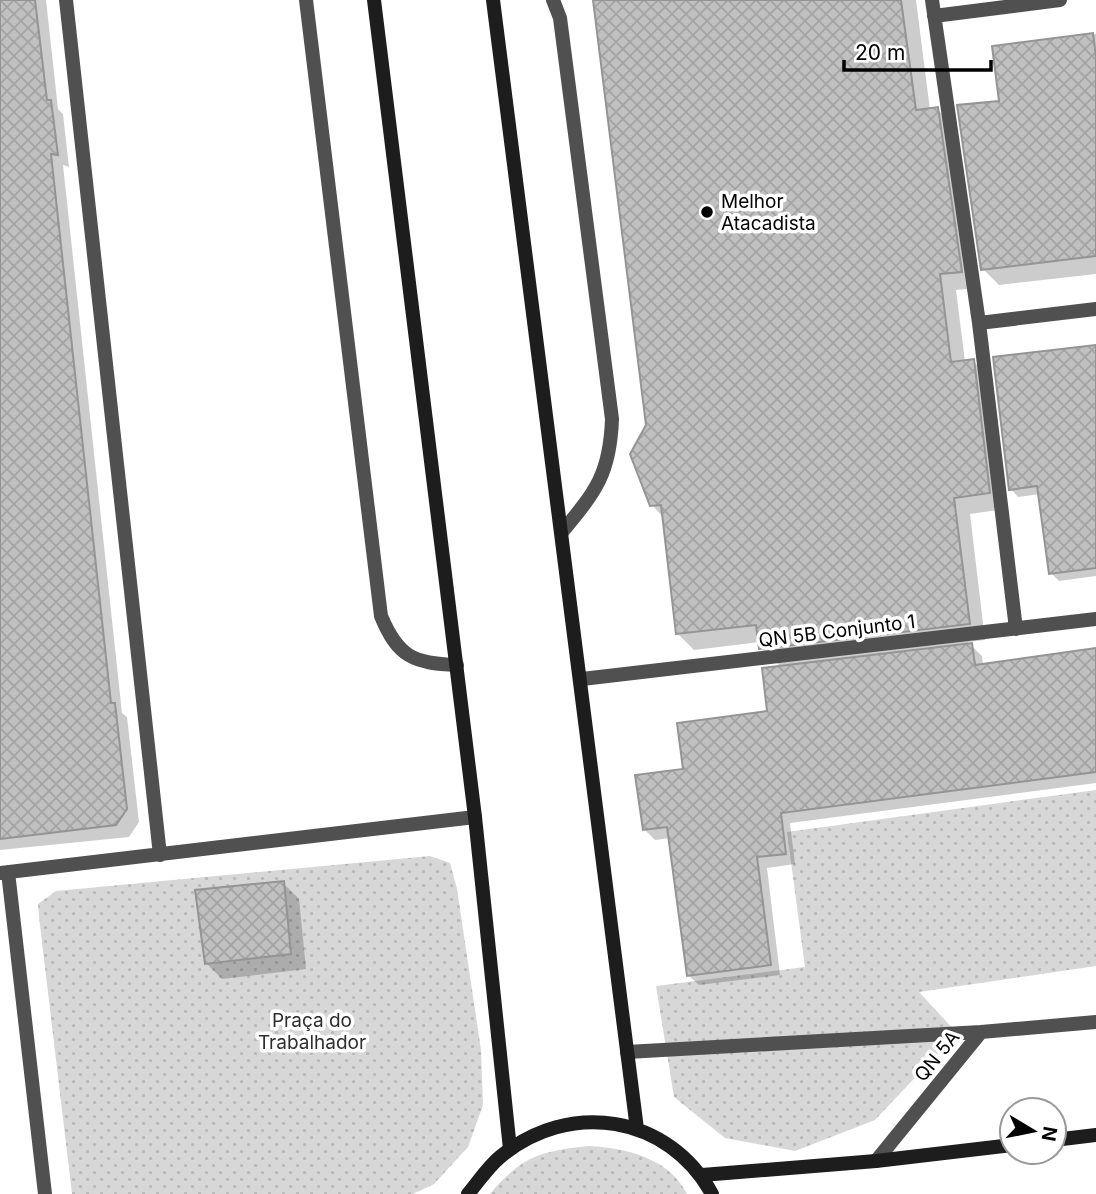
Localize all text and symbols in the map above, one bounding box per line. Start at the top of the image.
scale bar [844,28,991,72]
text: 20 m [855,40,905,65]
place label: Melhor Atacadista [721,190,816,235]
marker: Melhor Atacadista [699,204,715,220]
street label: QN 5B Conjunto 1 [757,610,917,652]
park label: Praça do Trabalhador [258,1009,366,1054]
street label: QN 5A [910,1026,964,1086]
north arrow [998,1096,1068,1166]
text: N [1037,1125,1062,1143]

